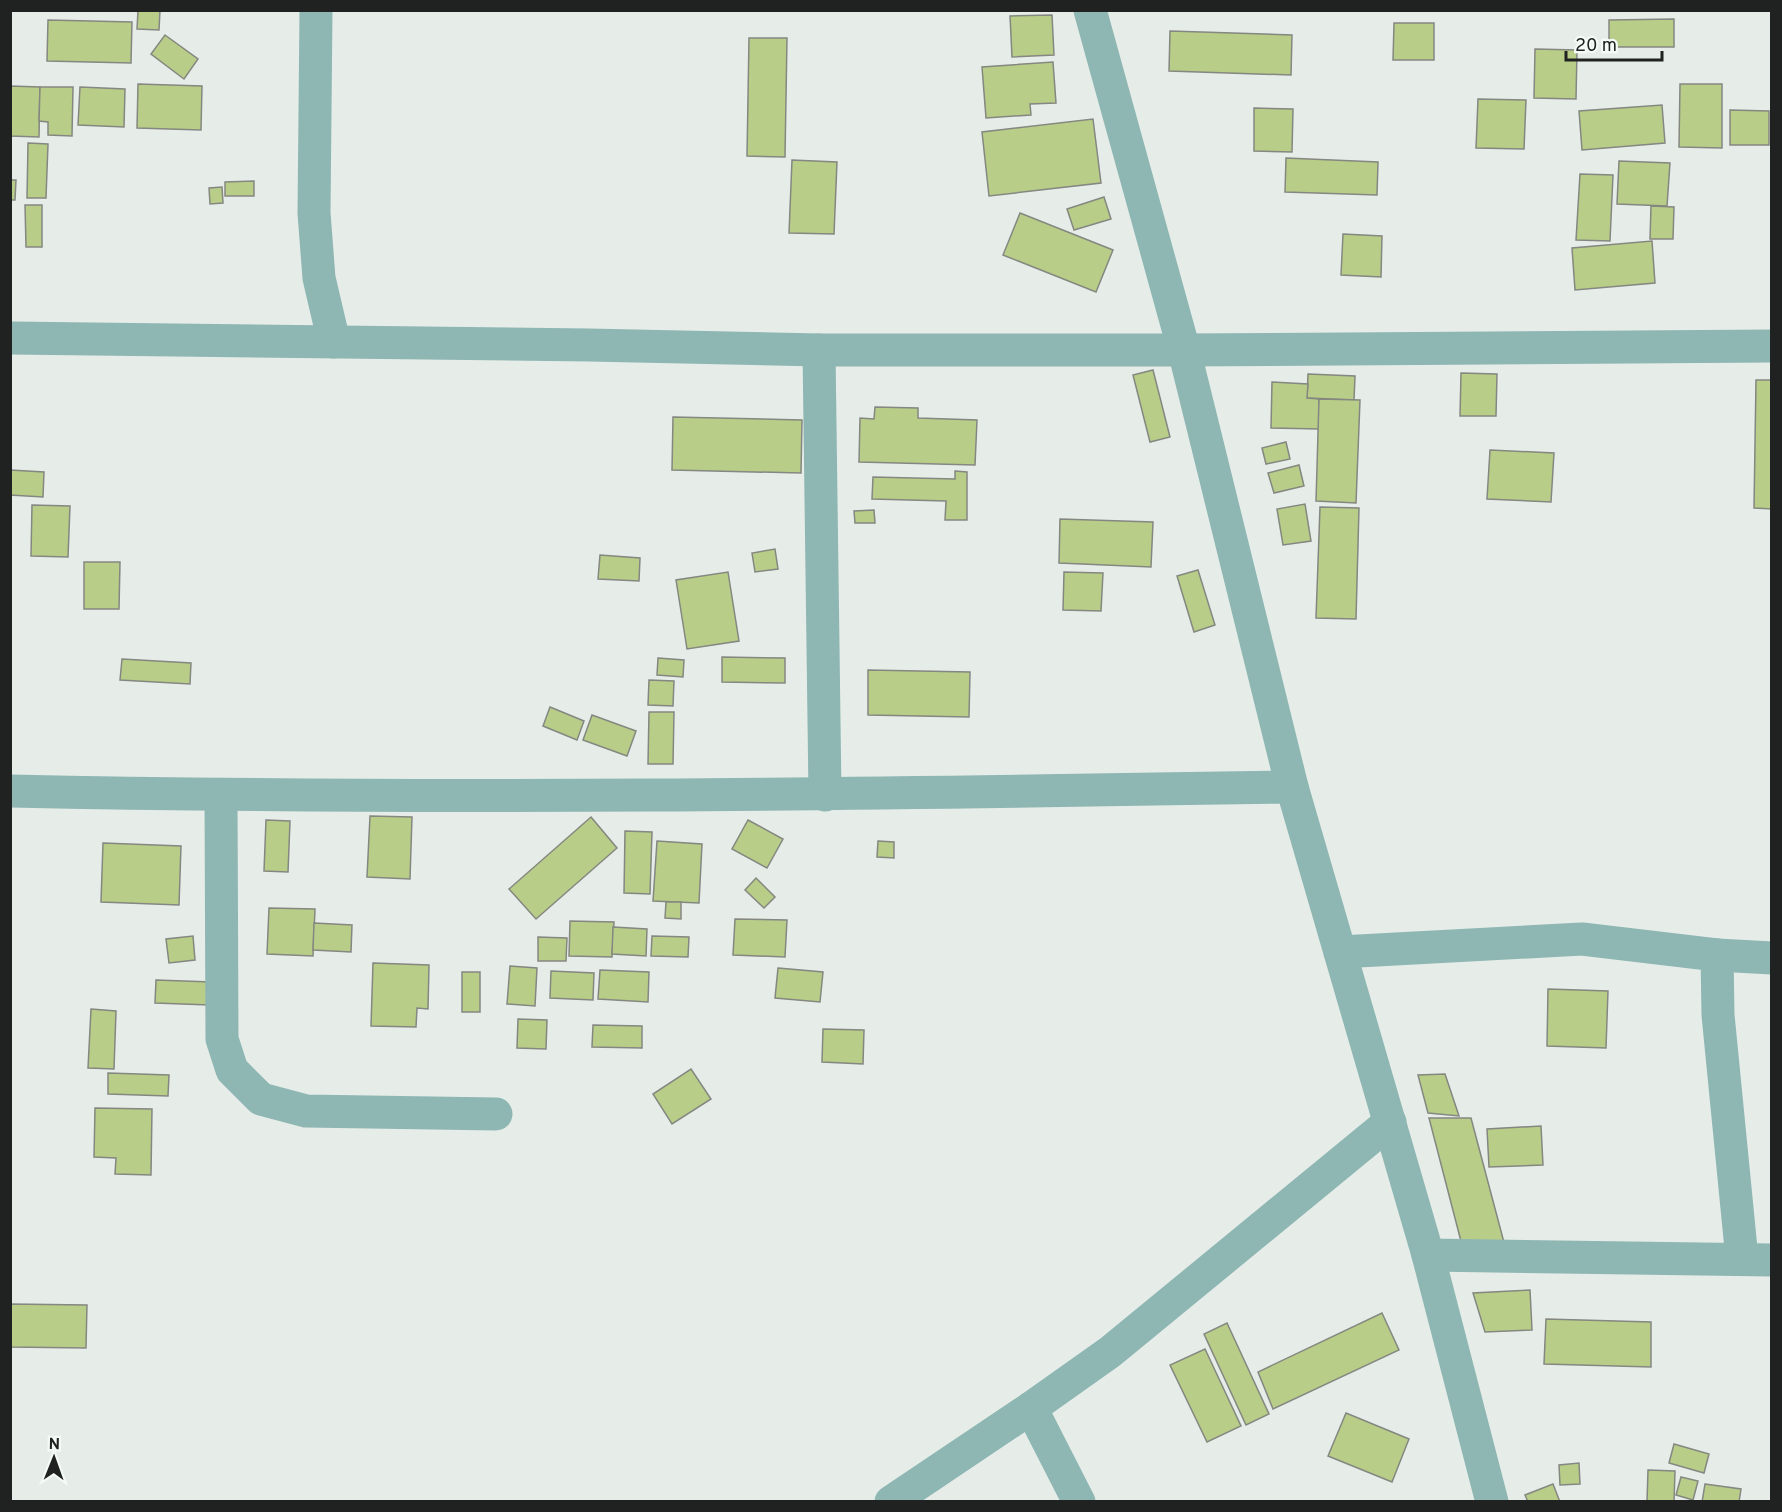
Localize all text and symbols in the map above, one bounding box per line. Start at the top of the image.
scale bar [1566,24,1662,62]
text: 20 m [1575,35,1617,58]
north arrow [24,1428,84,1488]
text: N [48,1435,60,1455]

